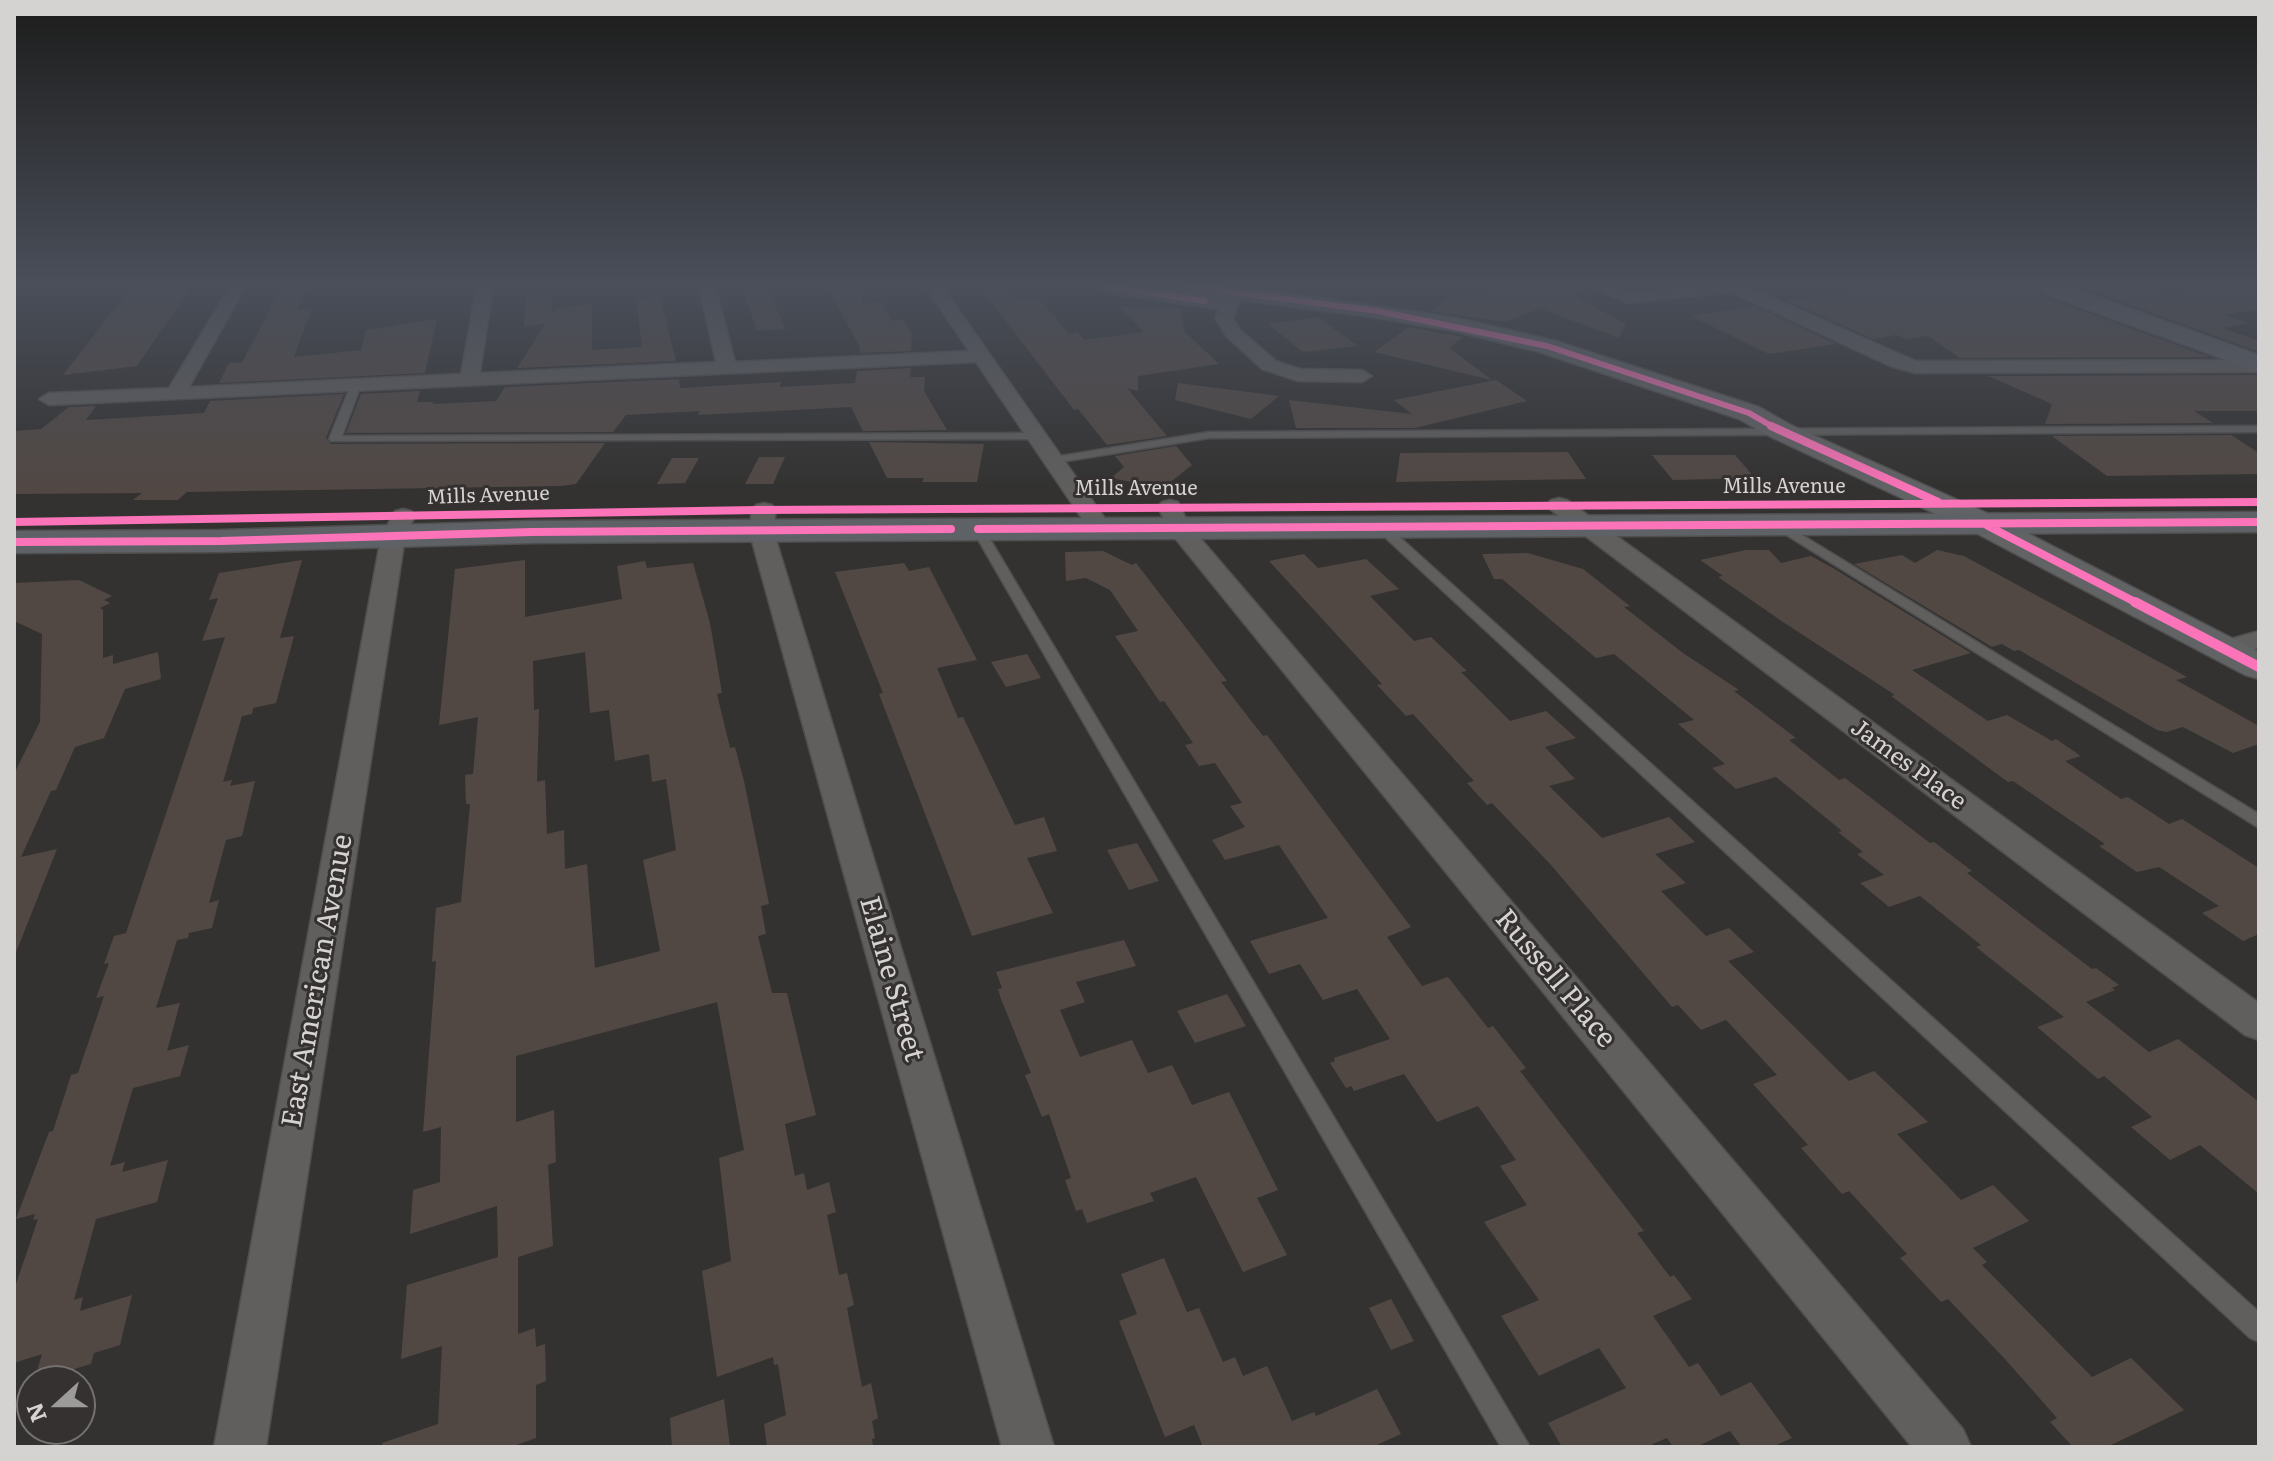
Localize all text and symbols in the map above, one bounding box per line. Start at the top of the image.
street label: Mills Avenue [1722,475,1846,499]
street label: Mills Avenue [1074,477,1198,501]
street label: Mills Avenue [426,482,550,510]
street label: James Place [1845,714,1971,816]
street label: East American Avenue [276,832,360,1130]
street label: Elaine Street [851,893,931,1065]
street label: Russell Place [1487,903,1623,1055]
north arrow [16,1365,96,1445]
text: N [16,1399,54,1428]

